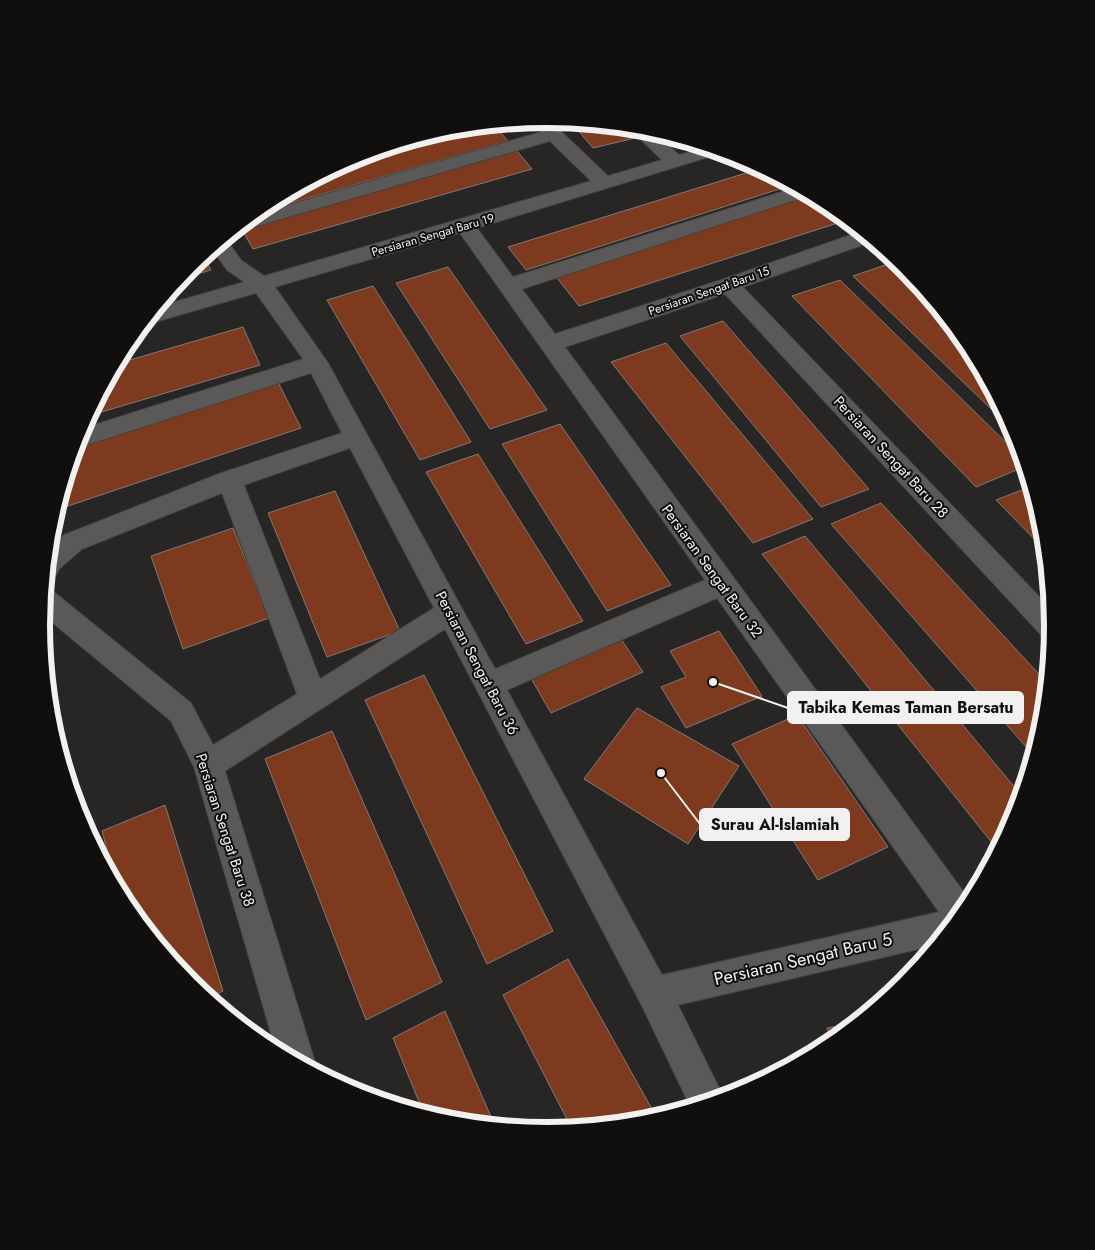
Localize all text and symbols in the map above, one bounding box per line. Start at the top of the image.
street label: Persiaran Sengat Baru 19 [369,209,497,261]
street label: Persiaran Sengat Baru 15 [646,262,772,320]
street label: Persiaran Sengat Baru 28 [828,391,954,523]
street label: Persiaran Sengat Baru 32 [656,500,768,642]
street label: Persiaran Sengat Baru 36 [430,587,524,739]
callout: Tabika Kemas Taman Bersatu [788,692,1023,723]
text: Tabika Kemas Taman Bersatu [799,696,1013,719]
street label: Persiaran Sengat Baru 38 [190,751,260,909]
callout: Surau Al-Islamiah [700,809,849,840]
text: Surau Al-Islamiah [711,813,839,836]
street label: Persiaran Sengat Baru 5 [711,926,895,992]

